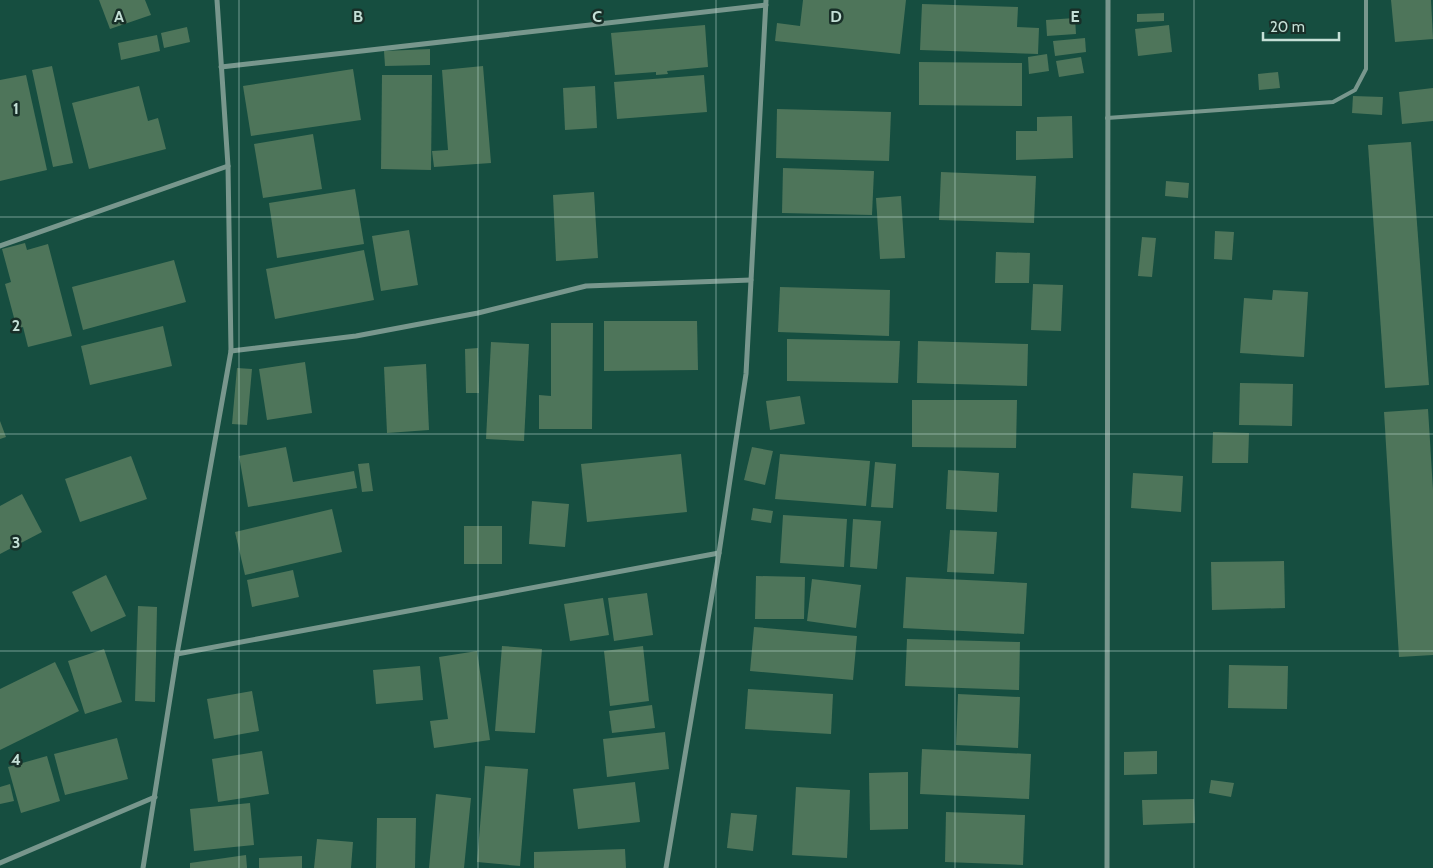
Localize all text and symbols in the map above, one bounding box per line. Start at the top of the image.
text: A [114,7,124,26]
text: B [353,7,363,26]
text: C [592,7,602,26]
text: D [830,7,842,26]
text: E [1070,7,1080,26]
scale bar [1263,10,1339,42]
text: 20 m [1270,18,1305,36]
text: 1 [13,99,19,118]
text: 2 [12,316,20,335]
text: 3 [12,533,20,552]
text: 4 [11,750,21,769]

